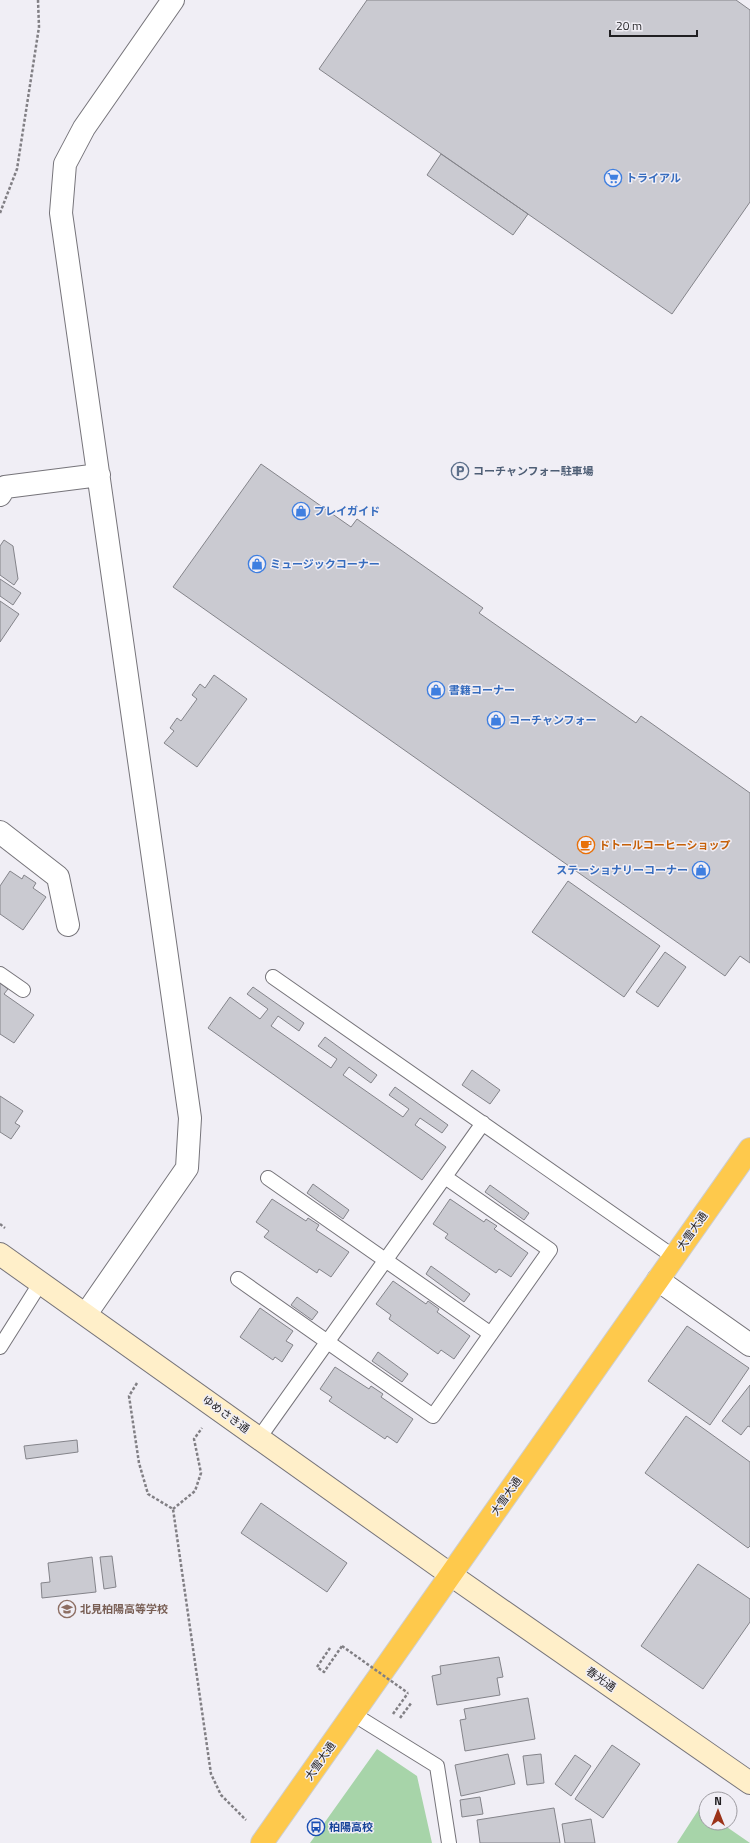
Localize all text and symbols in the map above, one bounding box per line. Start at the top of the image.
scale bar [610,12,697,38]
text: 20 m [616,16,642,35]
supermarket icon: トライアル [603,168,623,188]
place label: トライアル [626,170,681,186]
parking icon: コーチャンフォー駐車場 [450,461,470,481]
place label: コーチャンフォー駐車場 [473,463,594,479]
shop icon: プレイガイド [291,501,311,521]
place label: プレイガイド [314,503,380,519]
shop icon: ミュージックコーナー [247,554,267,574]
place label: ミュージックコーナー [270,556,380,572]
shop icon: 書籍コーナー [426,680,446,700]
place label: 書籍コーナー [449,682,515,698]
shop icon: コーチャンフォー [486,710,506,730]
place label: コーチャンフォー [509,712,597,728]
cafe icon: ドトールコーヒーショップ [576,835,596,855]
place label: ドトールコーヒーショップ [599,837,731,853]
shop icon: ステーショナリーコーナー [691,860,711,880]
place label: ステーショナリーコーナー [556,862,688,878]
street label: 大雪大通 [673,1208,711,1254]
street label: ゆめさき通 [199,1391,253,1437]
street label: 大雪大通 [487,1473,525,1519]
school or university icon: 北見柏陽高等学校 [57,1599,77,1619]
place label: 北見柏陽高等学校 [80,1601,168,1617]
street label: 春光通 [583,1663,619,1695]
street label: 大雪大通 [301,1738,339,1784]
north arrow [698,1791,738,1831]
text: N [714,1793,722,1809]
bus stop icon: 柏陽高校 [306,1817,326,1837]
place label: 柏陽高校 [329,1819,373,1835]

